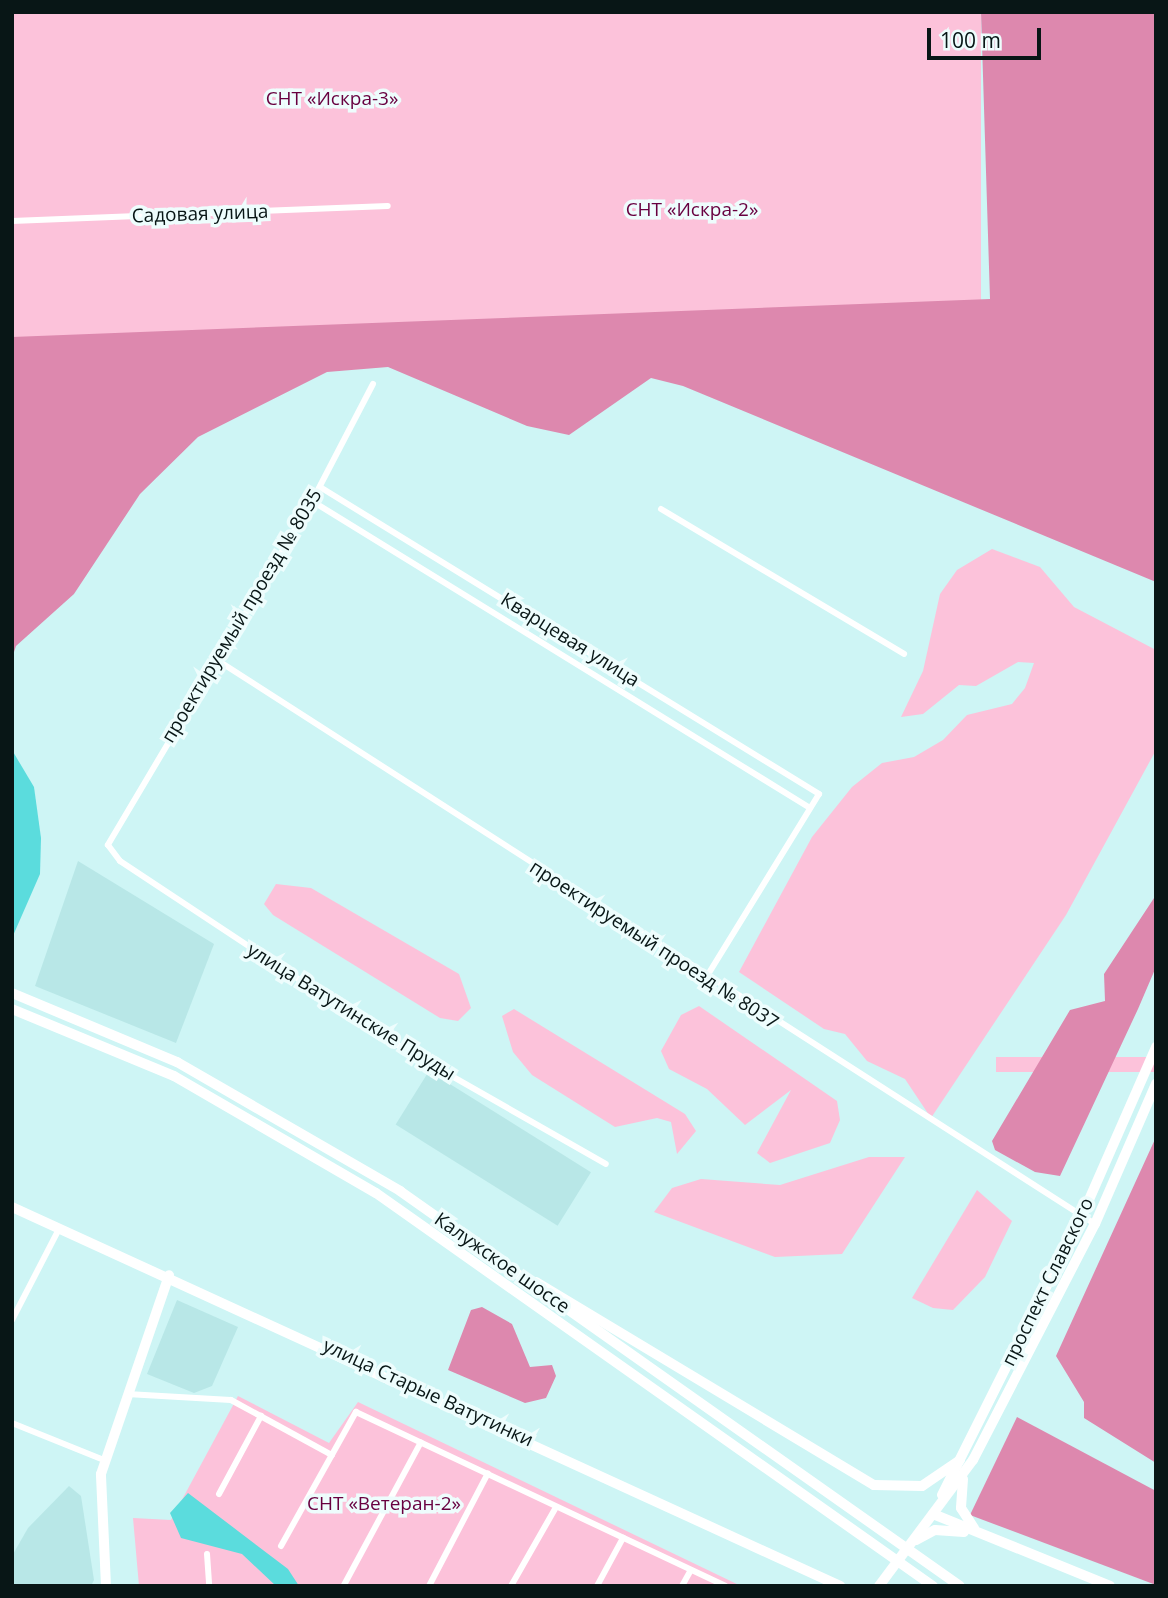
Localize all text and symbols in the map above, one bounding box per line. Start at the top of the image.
scale bar [930,14,1044,58]
text: 100 m [940,26,1001,54]
park label: СНТ «Искра-3» [266,88,398,110]
park label: СНТ «Искра-2» [626,199,758,221]
street label: Садовая улица [131,200,269,228]
street label: проектируемый проезд № 8035 [157,485,327,747]
street label: Кварцевая улица [497,588,643,692]
street label: проектируемый проезд № 8037 [525,856,783,1034]
street label: улица Ватутинские Пруды [243,938,459,1086]
street label: проспект Славского [997,1194,1099,1370]
street label: Калужское шоссе [430,1208,574,1318]
street label: улица Старые Ватутинки [319,1334,537,1452]
park label: СНТ «Ветеран-2» [307,1493,461,1515]

